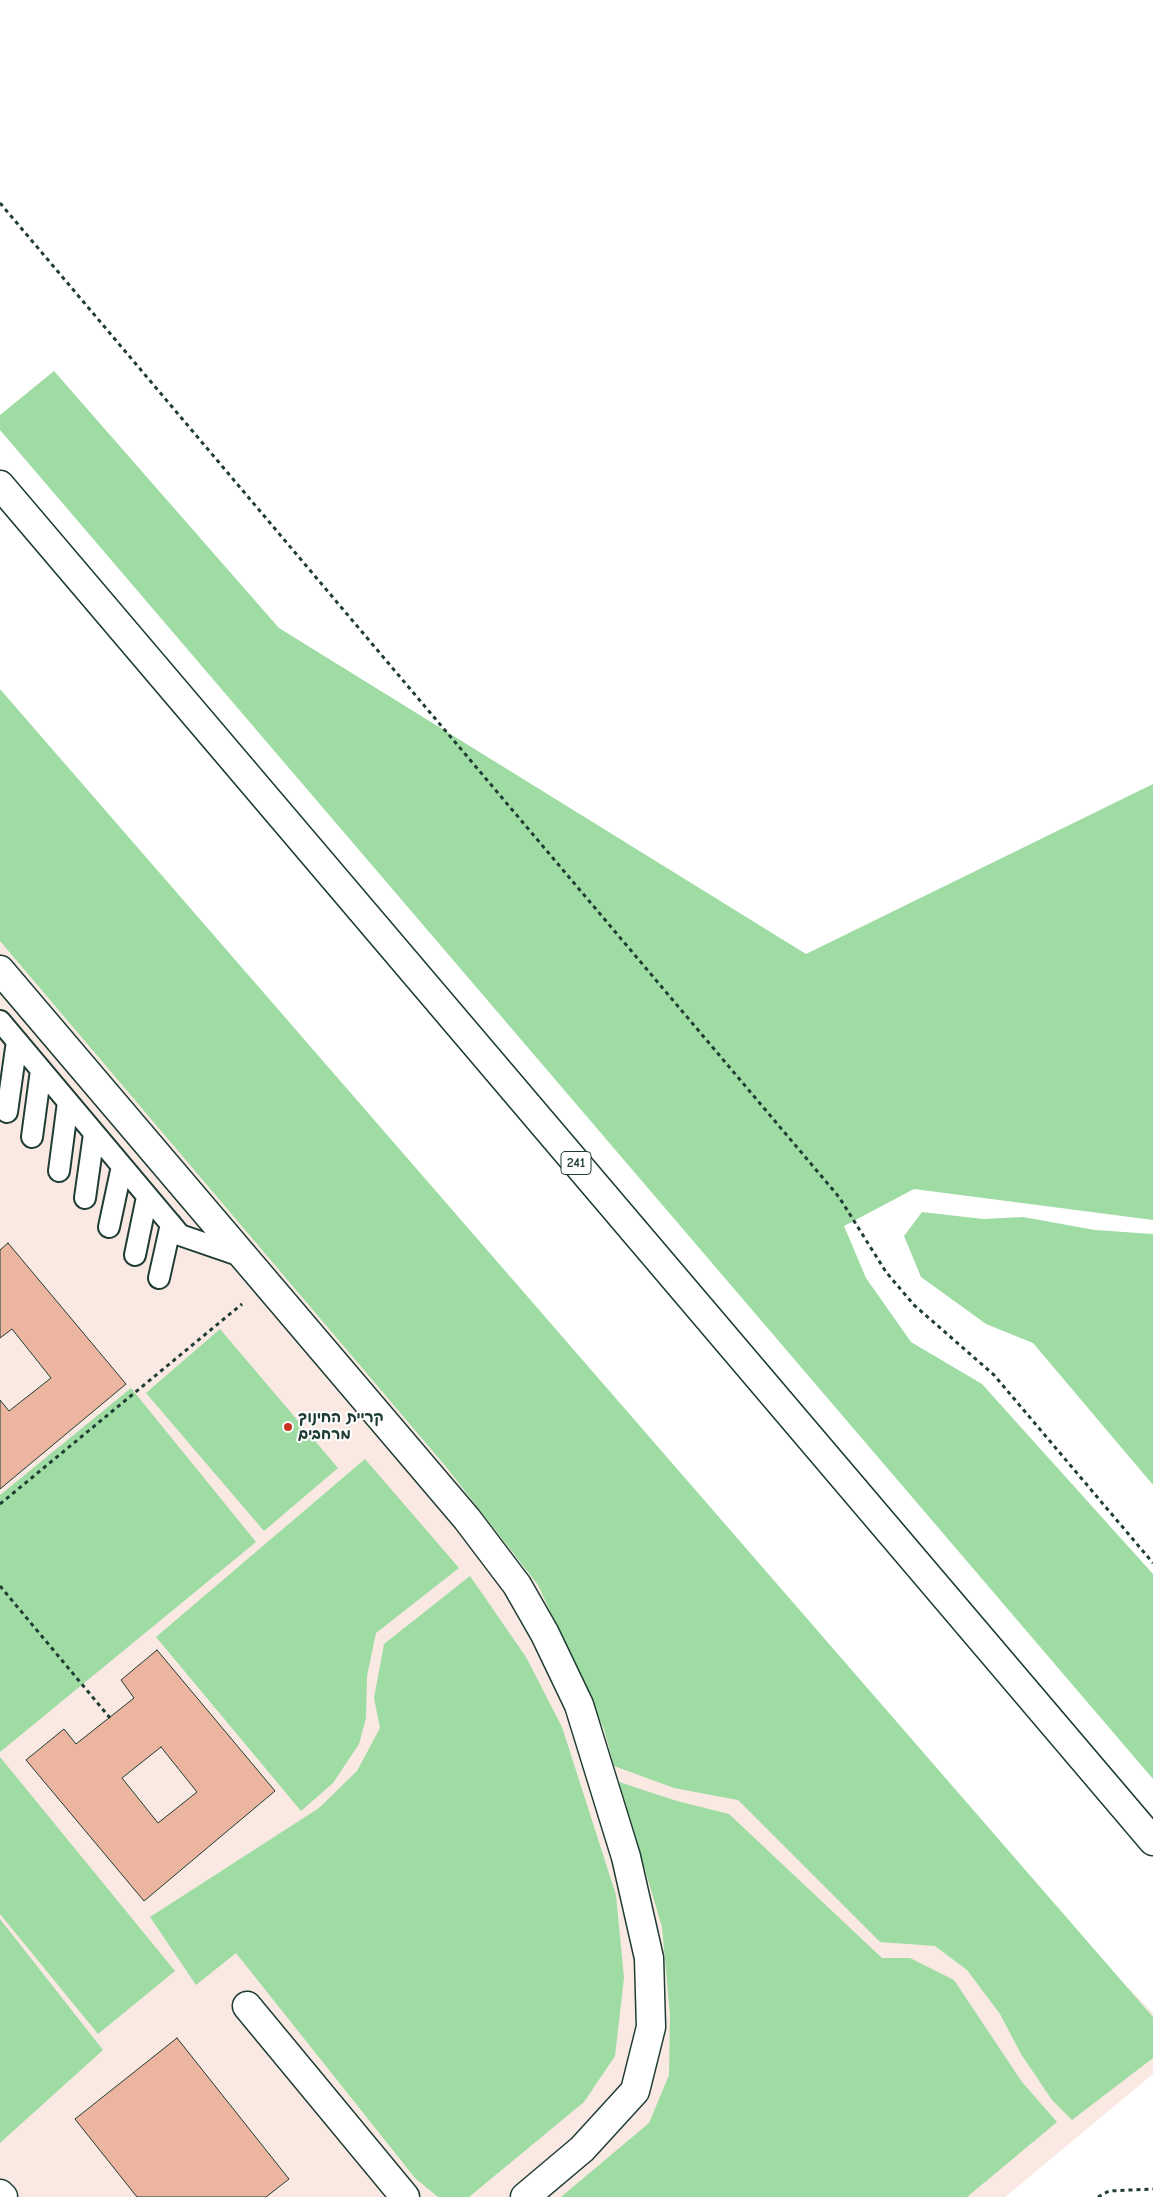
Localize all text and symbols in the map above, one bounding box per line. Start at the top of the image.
road number: 241 [561,1152,591,1174]
place label: קריית החינוך מרחבים [298,1409,384,1444]
marker: קריית החינוך מרחבים [282,1421,294,1433]

